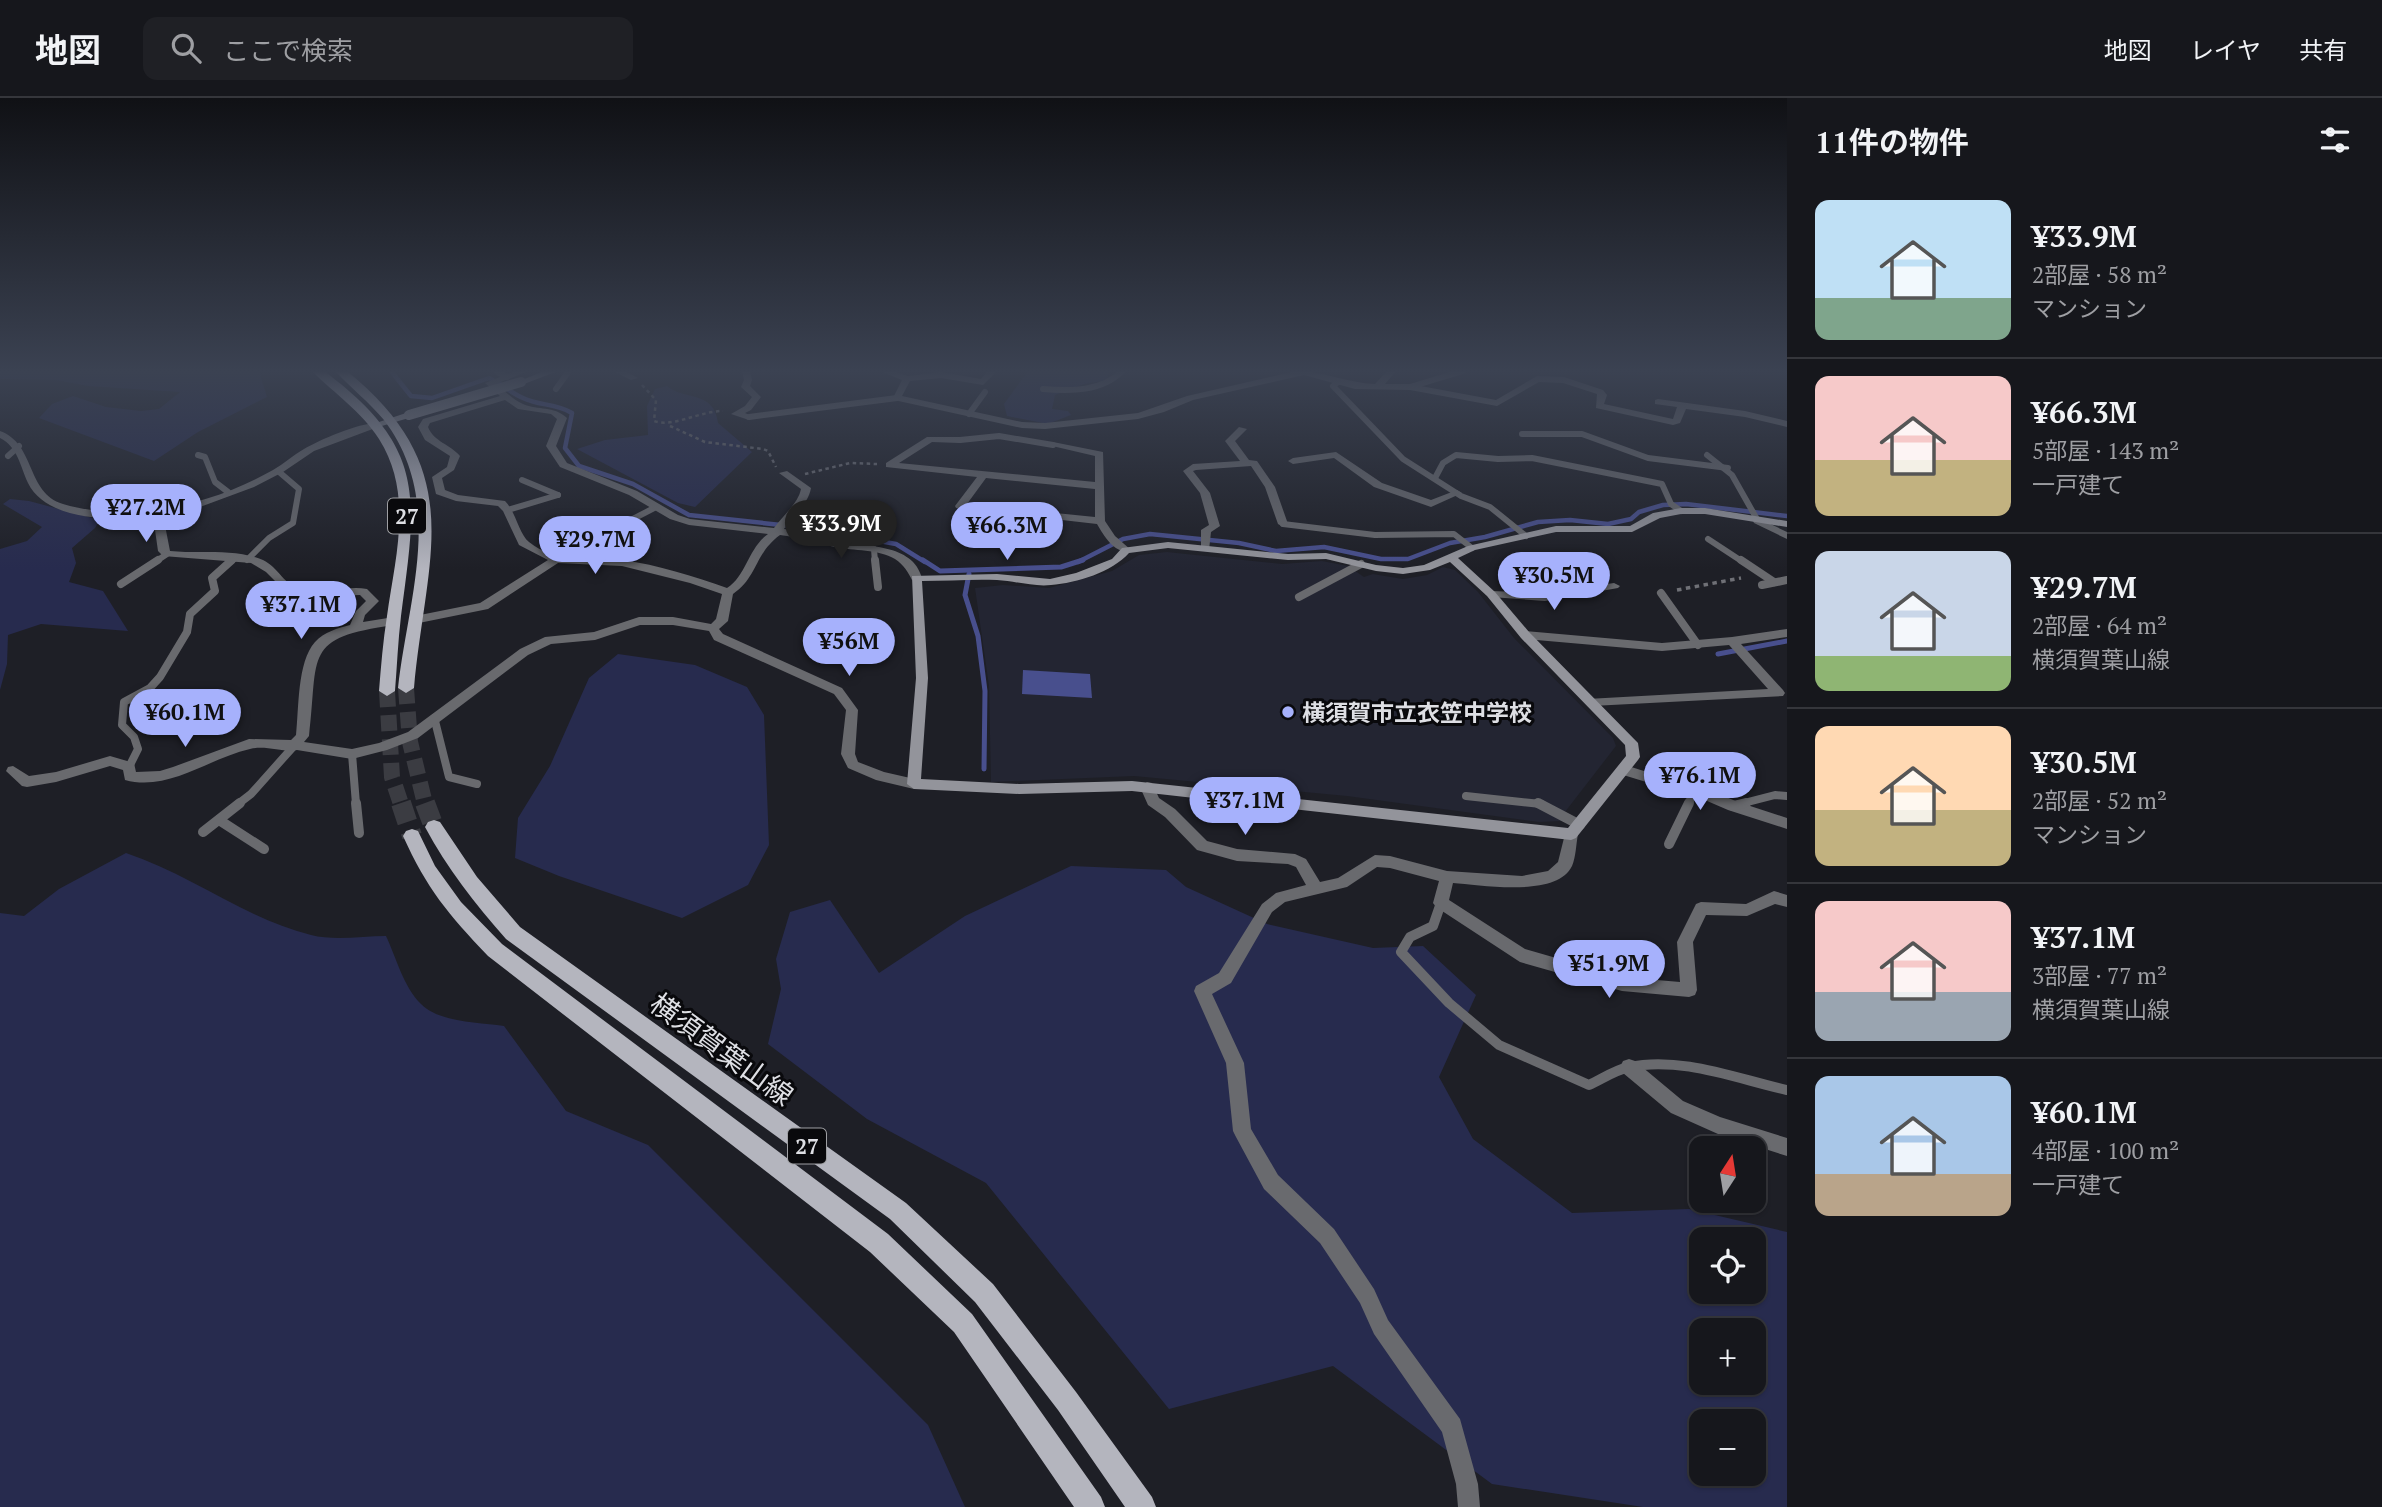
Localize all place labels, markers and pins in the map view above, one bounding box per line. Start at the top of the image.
pin: ¥27.2M [89,484,203,544]
pin: ¥33.9M [784,500,898,560]
pin: ¥66.3M [950,503,1064,562]
pin: ¥29.7M [538,517,652,576]
pin: ¥30.5M [1497,552,1611,612]
pin: ¥37.1M [244,582,358,641]
pin: ¥56M [808,618,890,678]
pin: ¥60.1M [128,690,242,749]
place label: 横須賀市立衣笠中学校 [1302,697,1532,728]
marker: 横須賀市立衣笠中学校 [1280,704,1296,720]
pin: ¥76.1M [1643,752,1757,812]
pin: ¥37.1M [1188,778,1302,837]
pin: ¥51.9M [1552,940,1666,1000]

